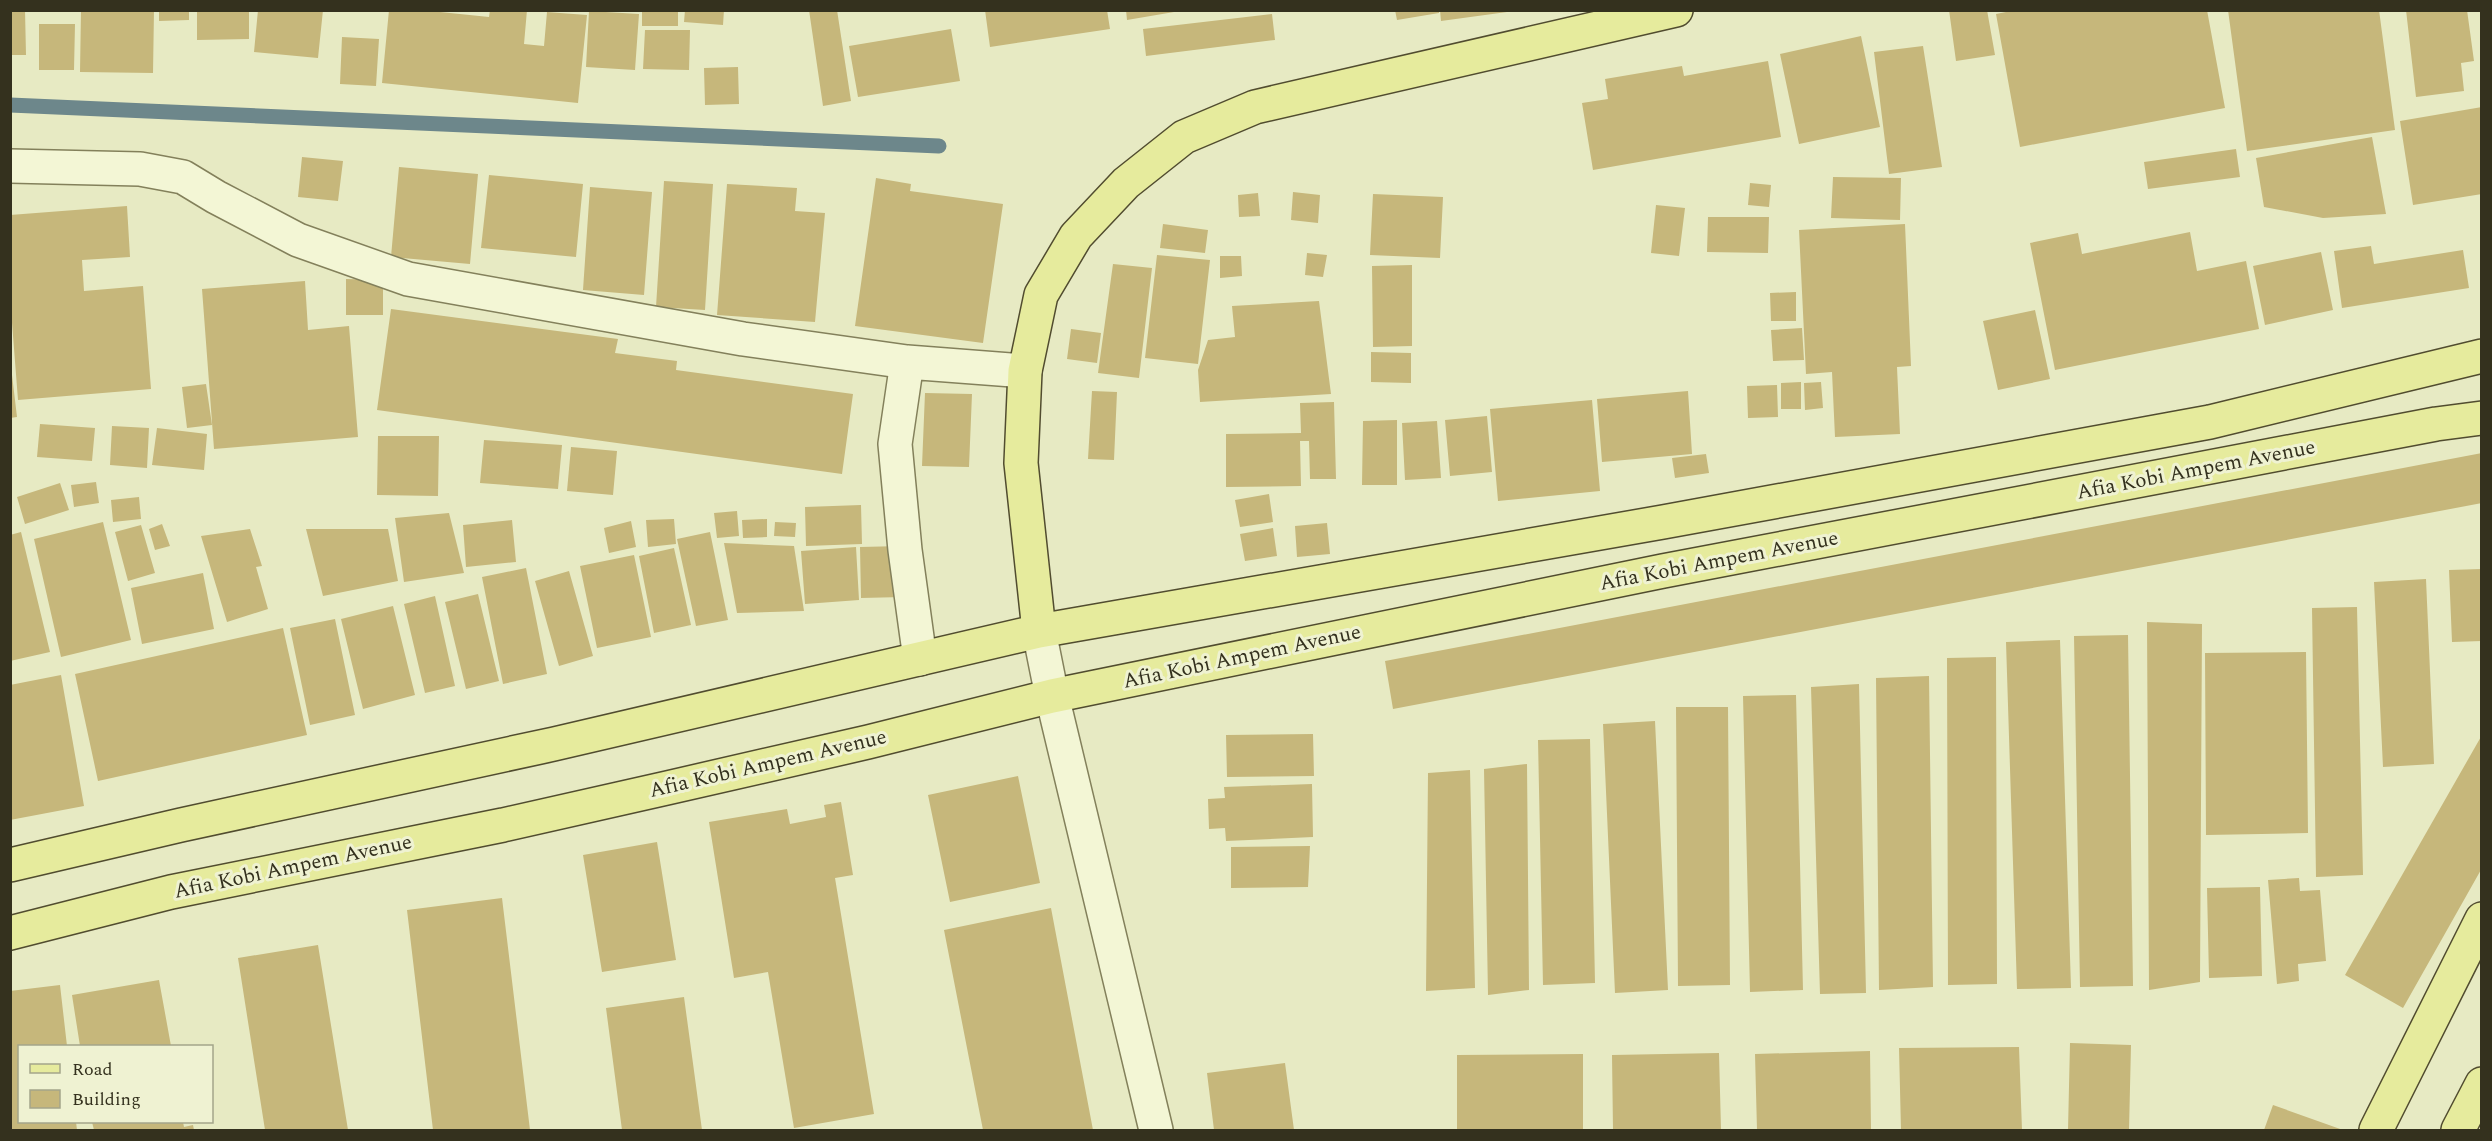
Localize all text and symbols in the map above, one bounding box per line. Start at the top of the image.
street label: Afia Kobi Ampem Avenue [2074,431,2318,509]
street label: Afia Kobi Ampem Avenue [1597,522,1841,600]
street label: Afia Kobi Ampem Avenue [1120,616,1364,698]
street label: Afia Kobi Ampem Avenue [646,721,890,807]
street label: Afia Kobi Ampem Avenue [171,826,415,908]
legend [18,1045,213,1123]
text: Road [72,1056,113,1083]
text: Building [72,1086,141,1113]

